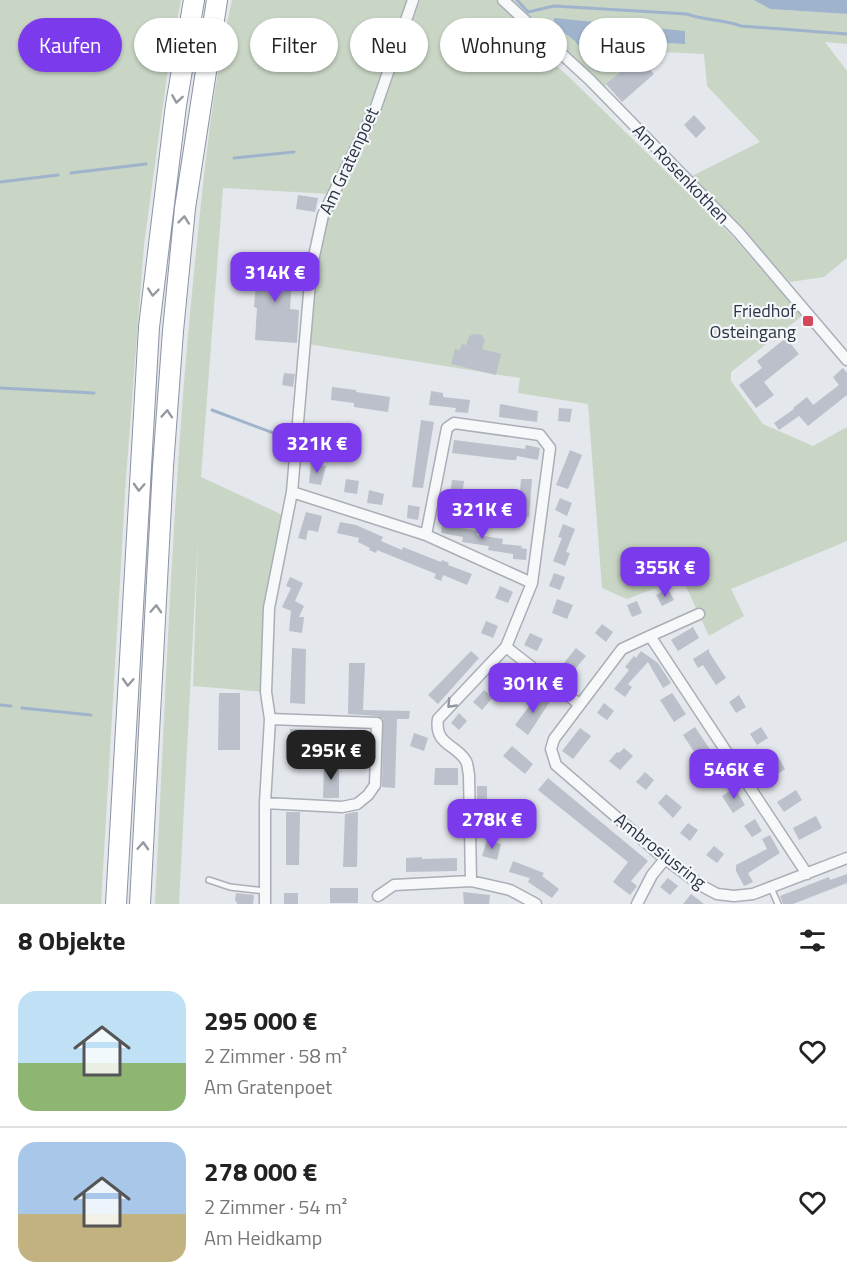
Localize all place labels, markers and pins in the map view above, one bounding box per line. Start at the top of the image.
pin: 314K € [226,252,324,303]
place label: Friedhof Osteingang [710,297,796,345]
marker: Friedhof Osteingang [801,314,815,328]
pin: 321K € [268,423,366,474]
pin: 321K € [433,489,531,540]
pin: 355K € [616,547,714,598]
pin: 301K € [484,663,582,714]
pin: 295K € [282,730,380,781]
pin: 546K € [685,749,783,800]
pin: 278K € [443,799,541,850]

